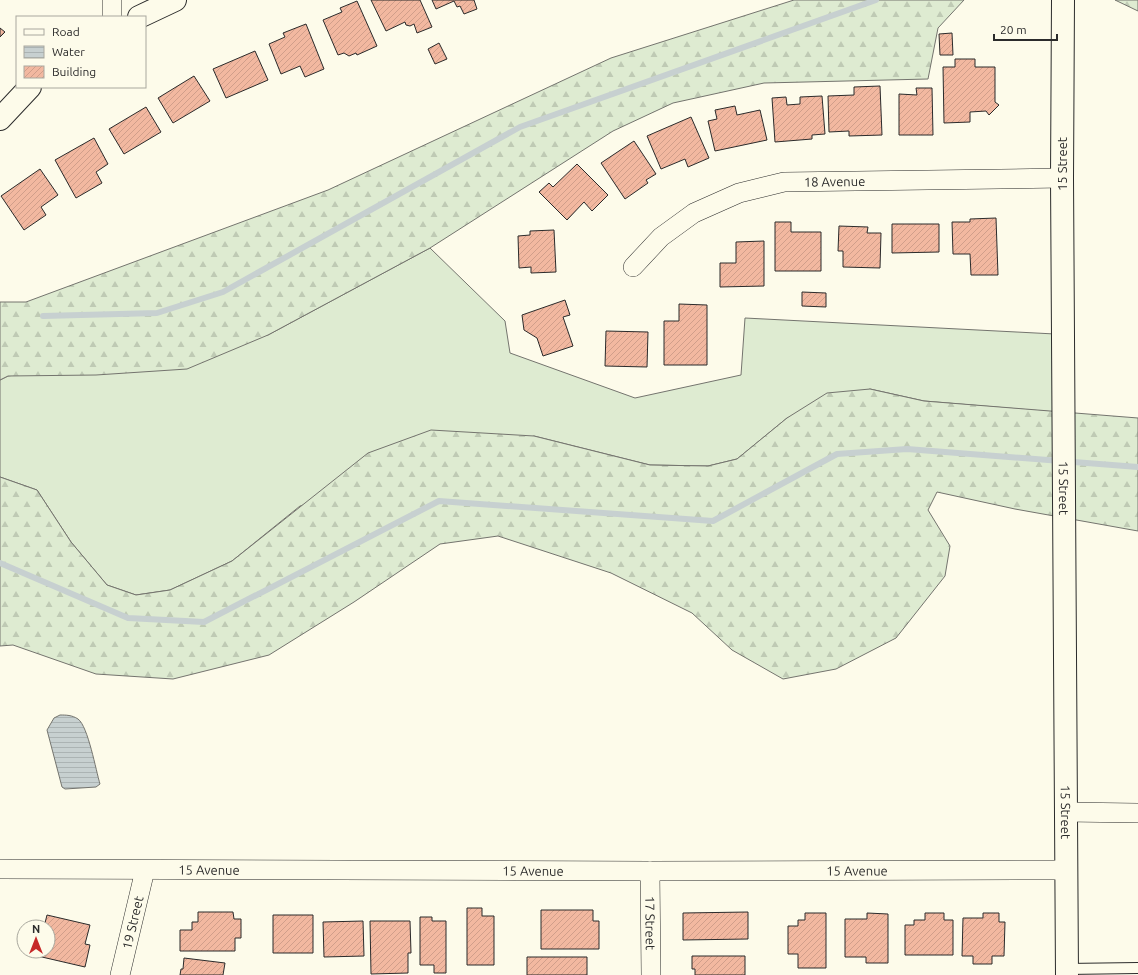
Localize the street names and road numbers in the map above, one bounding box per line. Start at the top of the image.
street label: 15 Street [1055,137,1069,191]
street label: 18 Avenue [804,174,865,189]
street label: 15 Street [1057,461,1071,515]
street label: 15 Street [1059,785,1073,839]
street label: 15 Avenue [178,863,240,877]
street label: 15 Avenue [826,863,888,878]
street label: 15 Avenue [502,864,564,878]
street label: 19 Street [119,895,146,950]
street label: 17 Street [643,896,658,950]

